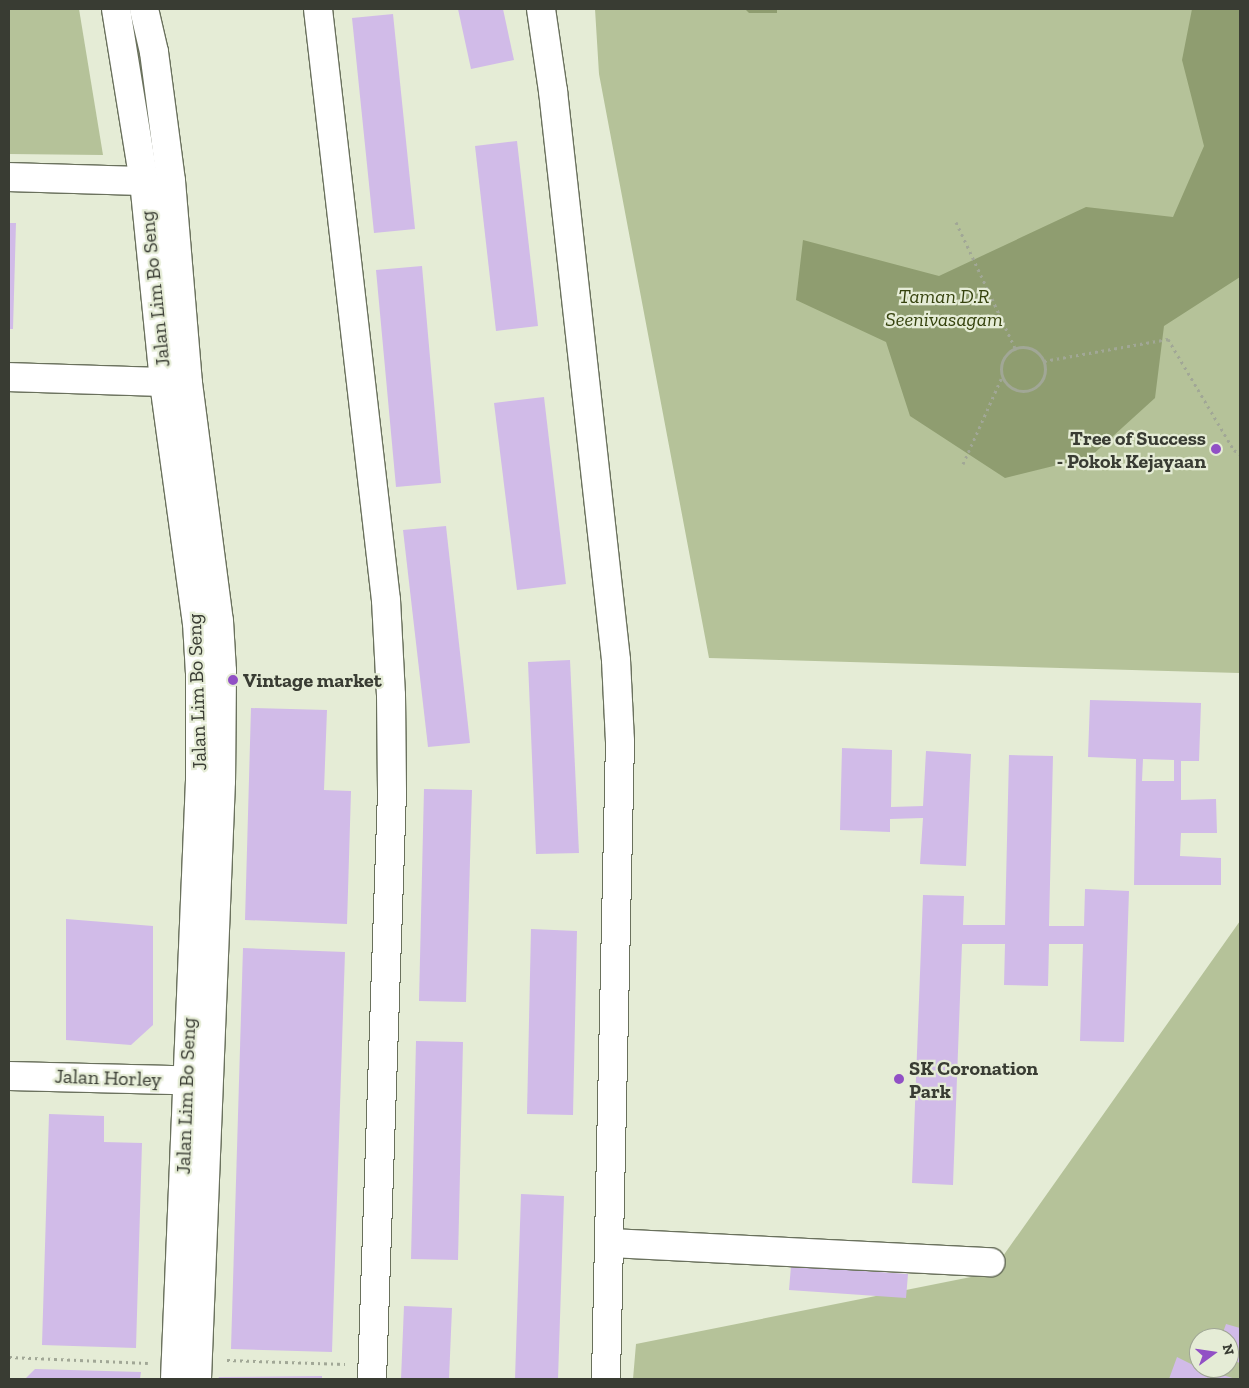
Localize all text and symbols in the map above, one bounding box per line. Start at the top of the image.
street label: Jalan Lim Bo Seng [135,210,175,368]
park label: Taman D.R Seenivasagam [885,284,1003,331]
place label: Tree of Success - Pokok Kejayaan [1057,426,1206,473]
marker: Tree of Success - Pokok Kejayaan [1210,443,1222,455]
street label: Jalan Lim Bo Seng [182,613,212,771]
place label: Vintage market [243,668,382,692]
marker: Vintage market [227,674,239,686]
street label: Jalan Lim Bo Seng [171,1017,201,1175]
place label: SK Coronation Park [909,1056,1038,1103]
street label: Jalan Horley [54,1064,162,1092]
marker: SK Coronation Park [893,1073,905,1085]
north arrow [1189,1328,1239,1378]
text: N [1219,1342,1238,1357]

